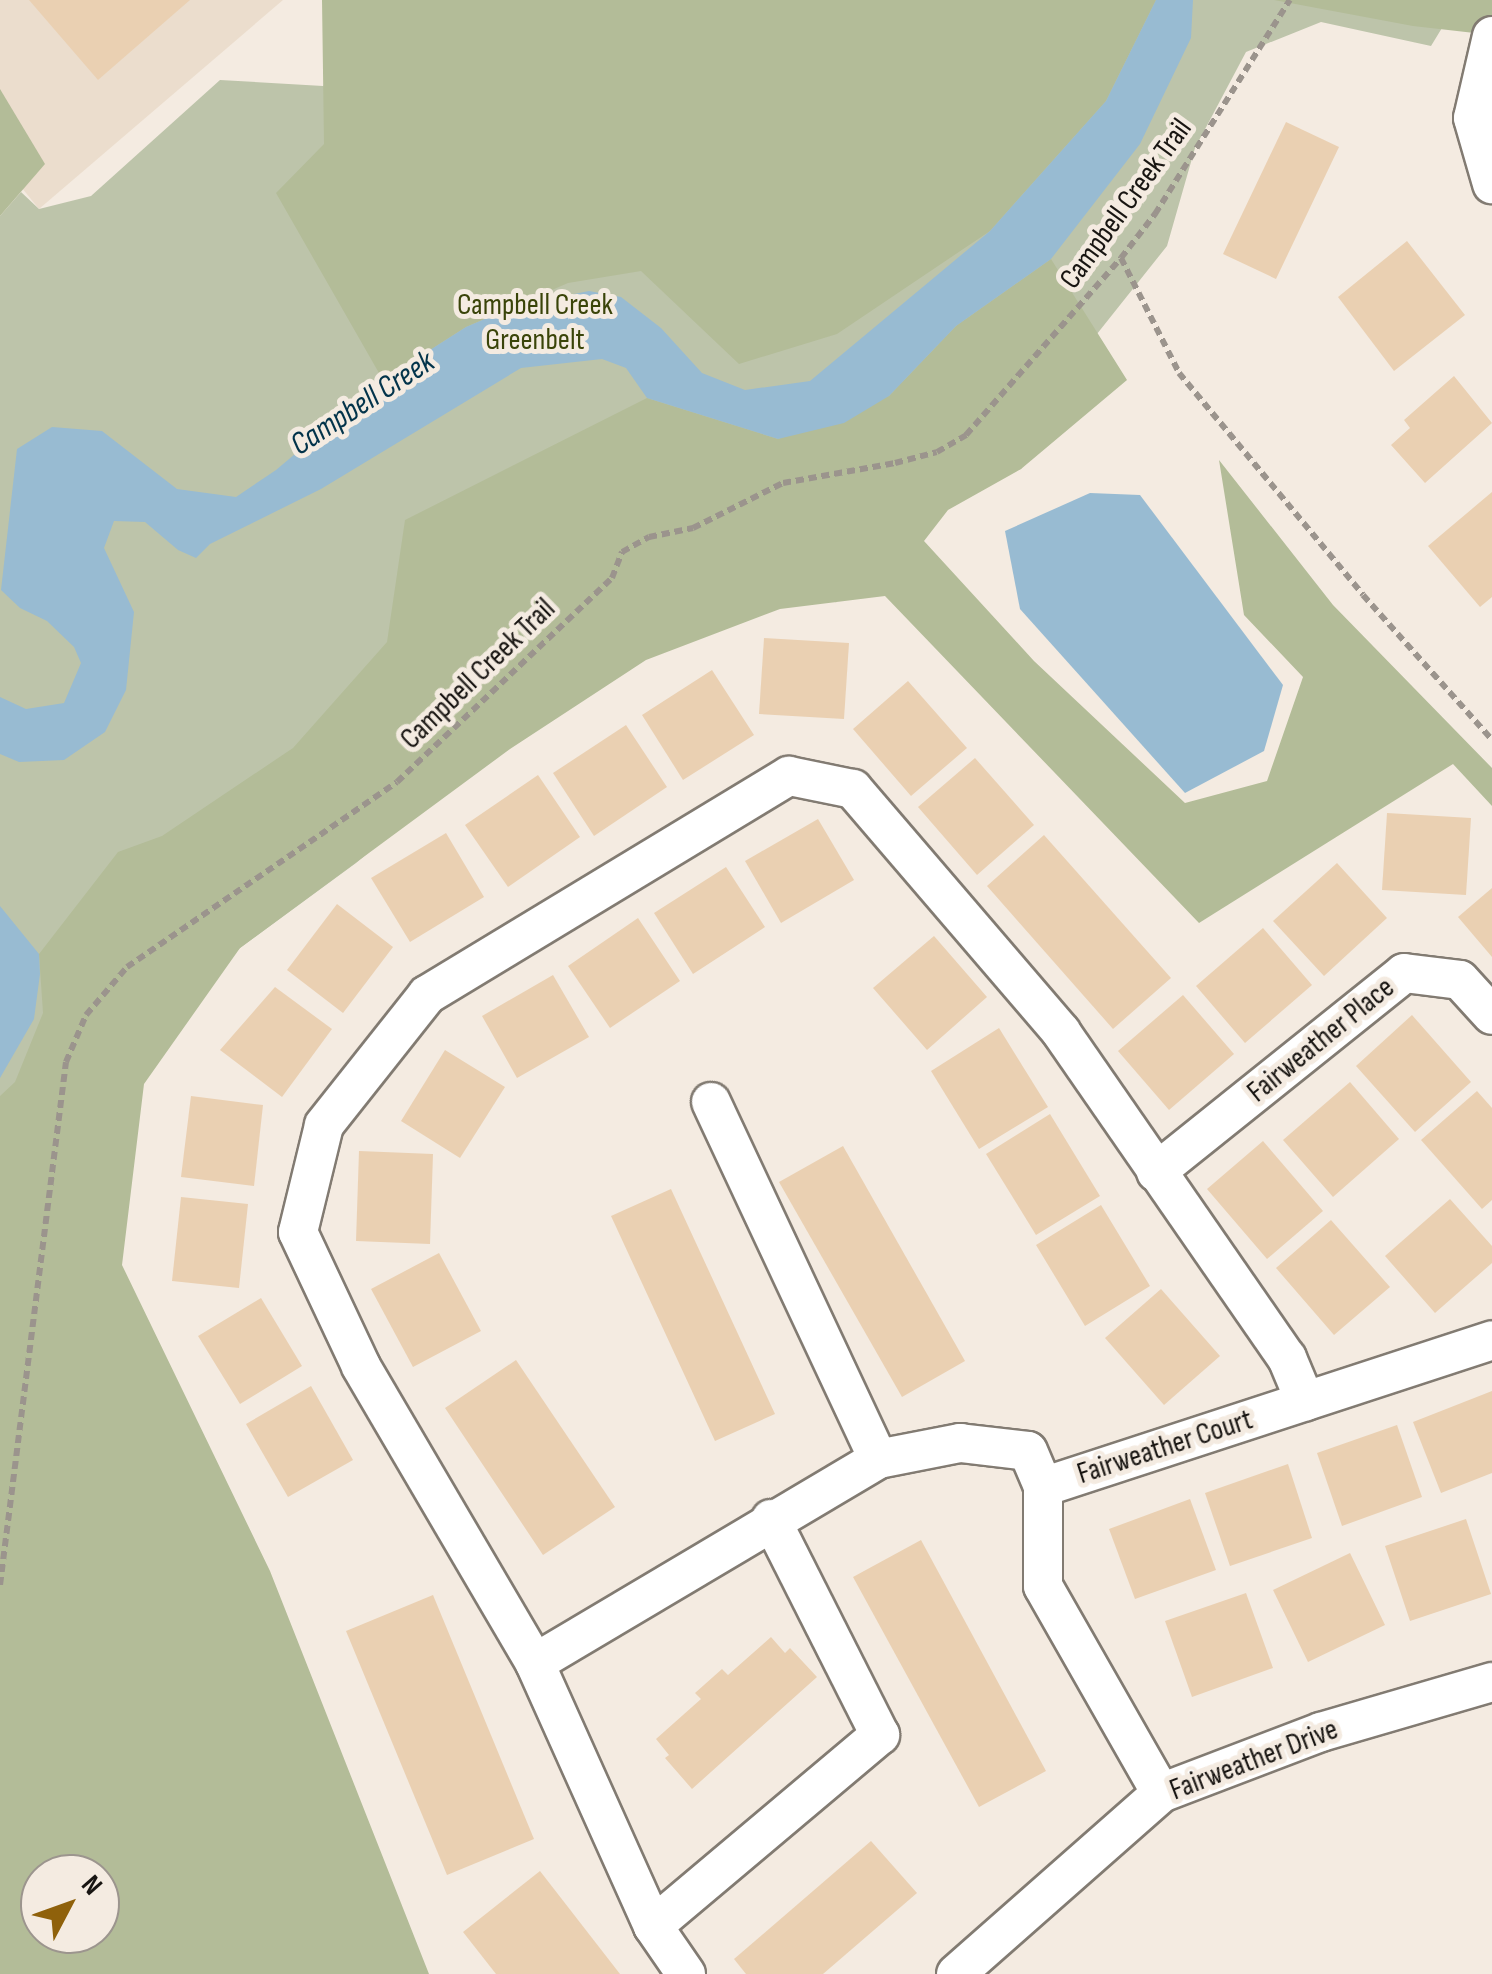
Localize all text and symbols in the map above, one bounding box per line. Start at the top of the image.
street label: Campbell Creek Trail [1052,112,1200,296]
park label: Campbell Creek Greenbelt [457,287,613,358]
water label: Campbell Creek [284,343,442,465]
street label: Campbell Creek Trail [393,591,563,757]
street label: Fairweather Place [1240,970,1402,1110]
street label: Fairweather Court [1073,1402,1257,1492]
street label: Fairweather Drive [1165,1711,1343,1809]
north arrow [20,1854,120,1954]
text: N [74,1869,109,1902]

